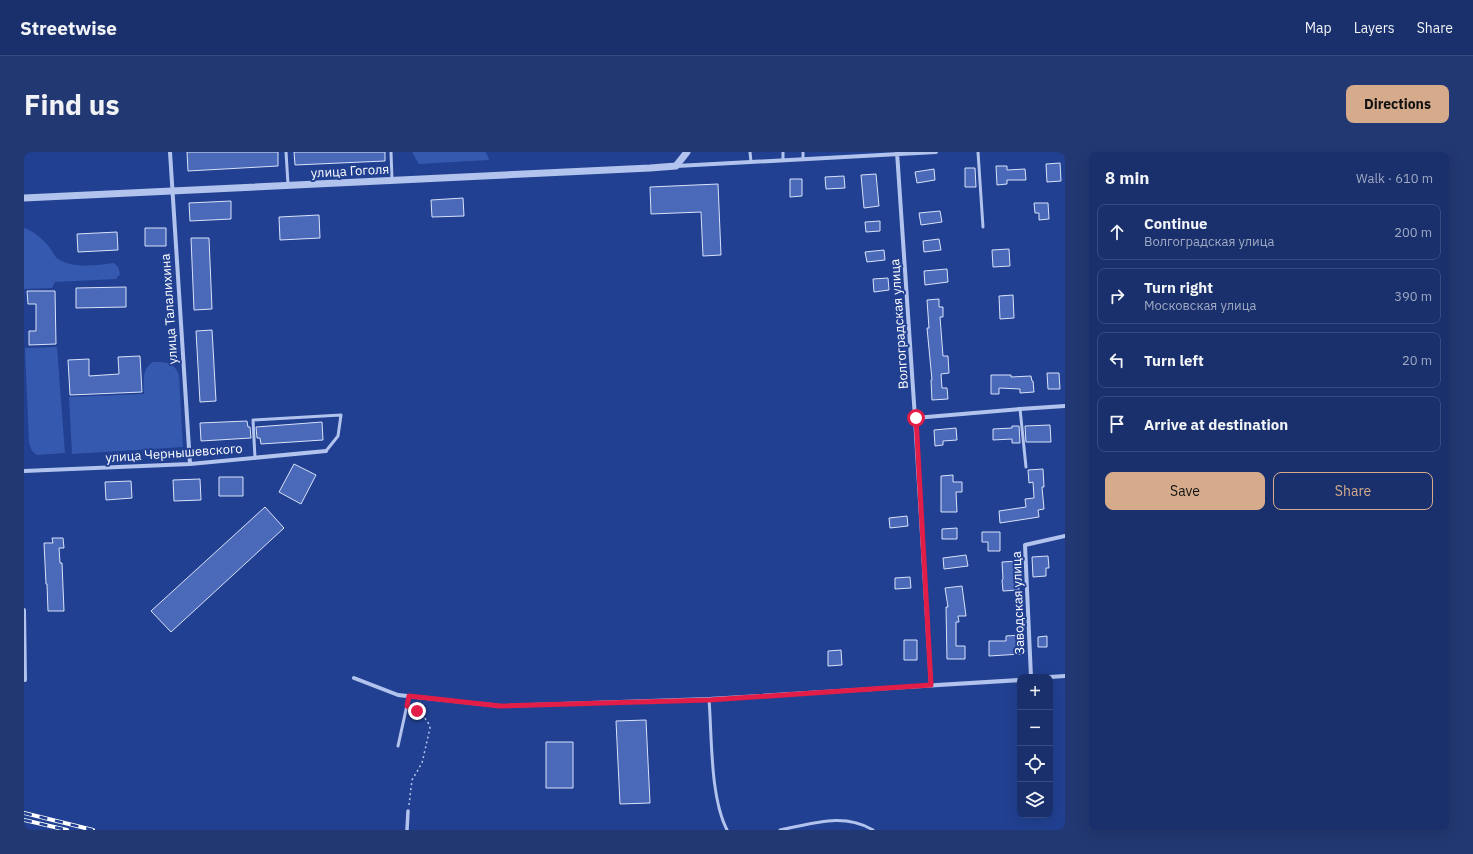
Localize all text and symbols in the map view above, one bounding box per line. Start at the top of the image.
text: Streetwise [20,16,117,40]
text: Map [1305,19,1332,37]
text: Layers [1354,19,1395,37]
text: Share [1417,19,1453,37]
button: Directions [1346,85,1449,123]
text: Find us [24,86,120,123]
street label: улица Гоголя [310,160,390,182]
text: 8 min [1105,167,1149,189]
text: Walk · 610 m [1356,170,1433,187]
text: Continue [1144,214,1208,233]
icon: ahead [1106,221,1128,243]
text: 200 m [1394,224,1432,241]
text: Волгоградская улица [1144,233,1274,250]
street label: улица Талалихина [157,253,181,365]
street label: Волгоградская улица [886,258,912,390]
text: Turn right [1144,278,1213,297]
icon: right [1106,285,1128,307]
text: 390 m [1394,288,1432,305]
text: Московская улица [1144,297,1256,314]
icon: left [1106,349,1128,371]
text: Turn left [1144,351,1204,370]
text: 20 m [1402,352,1432,369]
route start [907,409,925,427]
icon: arrive [1106,413,1128,435]
text: Arrive at destination [1144,415,1288,434]
street label: улица Чернышевского [105,440,243,466]
button: Save [1105,472,1265,510]
button: Share [1273,472,1433,510]
street label: Заводская улица [1008,551,1028,655]
map controls [1017,674,1053,818]
button: + [1017,674,1053,710]
route end [408,702,426,720]
button: − [1017,710,1053,746]
button: locate [1017,746,1053,782]
button: layers [1017,782,1053,818]

